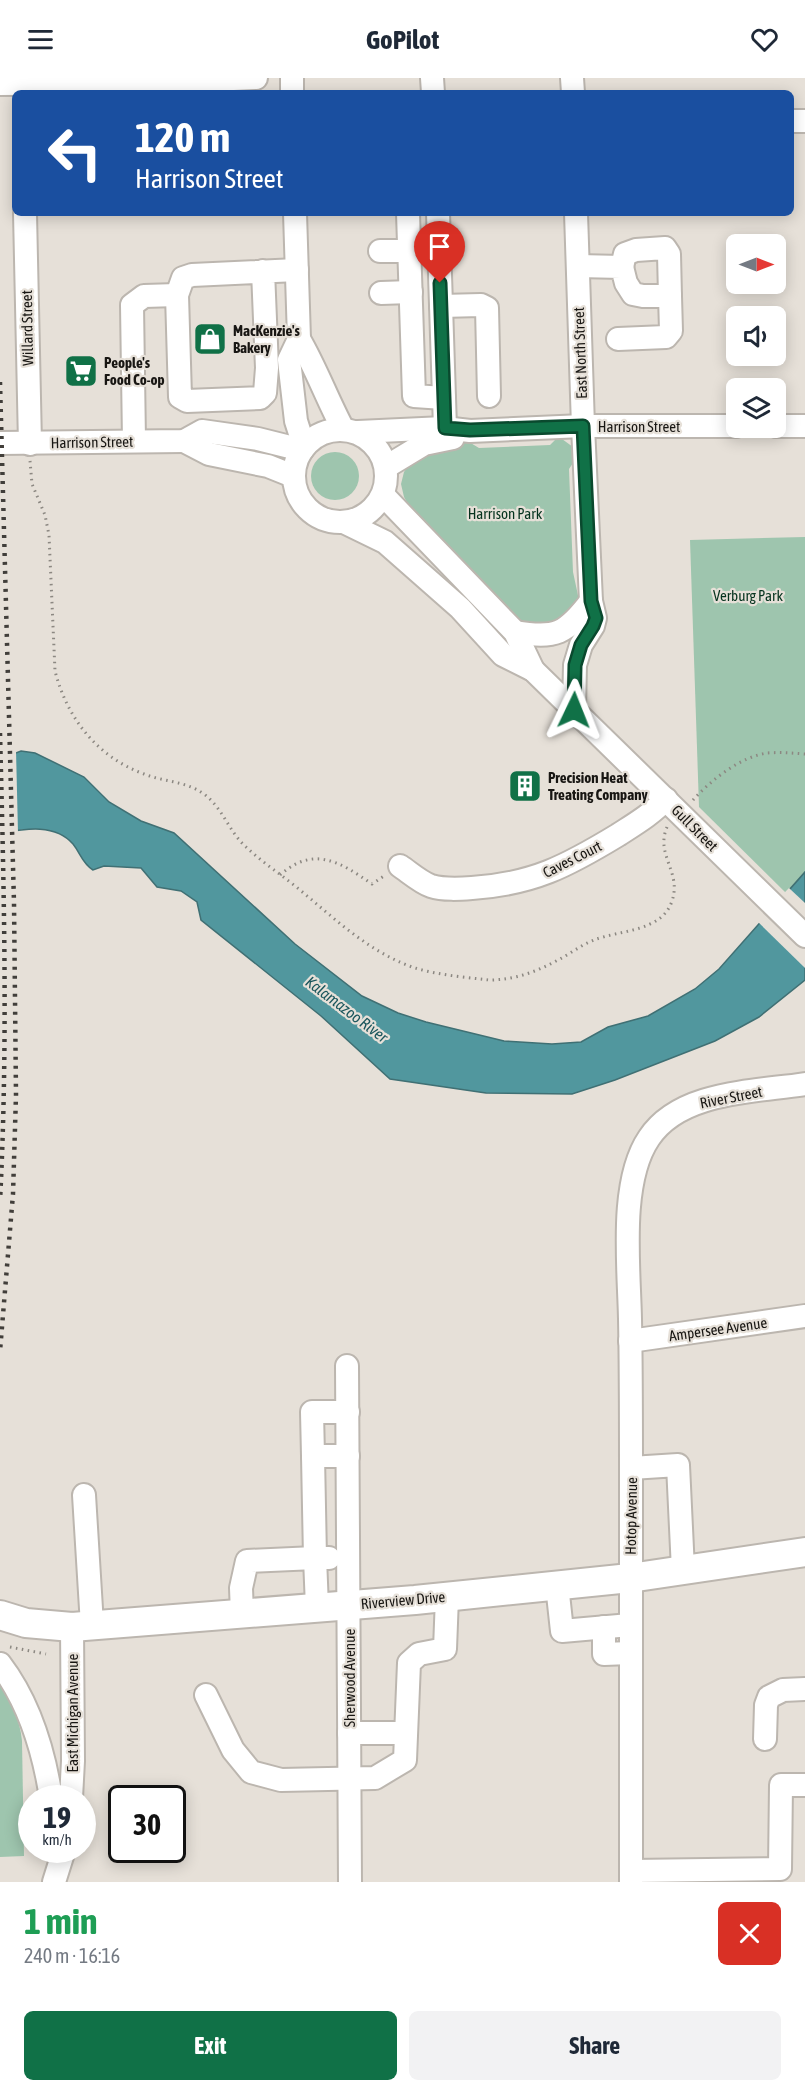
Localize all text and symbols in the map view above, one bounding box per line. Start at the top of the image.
icon: menu [24,23,57,56]
icon: heart [748,23,781,56]
text: GoPilot [366,24,439,55]
text: 120 m [135,113,230,161]
icon: left [36,114,114,192]
text: Harrison Street [135,163,284,194]
pin [414,221,465,283]
icon: arrive [423,230,456,263]
north arrow [726,234,786,294]
map controls [726,234,786,438]
street label: Willard Street [18,290,36,366]
button: sound [726,306,786,366]
street label: East North Street [570,307,590,399]
shop icon: MacKenzie's Bakery [192,321,228,357]
place label: MacKenzie's Bakery [233,322,300,356]
supermarket icon: People's Food Co-op [63,353,99,389]
place label: People's Food Co-op [104,354,165,388]
button: layers [726,378,786,438]
street label: Harrison Street [598,418,680,435]
street label: Harrison Street [51,433,133,451]
park label: Harrison Park [468,505,543,522]
park label: Verburg Park [713,587,783,604]
position arrow [542,678,606,742]
building icon: Precision Heat Treating Company [507,768,543,804]
place label: Precision Heat Treating Company [548,769,648,803]
street label: Gull Street [668,801,722,855]
street label: Caves Court [540,837,604,881]
water label: Kalamazoo River [302,972,393,1047]
street label: River Street [698,1083,764,1111]
street label: Ampersee Avenue [668,1314,768,1344]
street label: Hotop Avenue [622,1477,640,1555]
street label: Riverview Drive [360,1588,446,1612]
street label: Sherwood Avenue [341,1629,358,1727]
street label: East Michigan Avenue [64,1653,81,1772]
speed limit sign: 30 [108,1785,186,1863]
text: 19 [43,1800,71,1834]
text: km/h [42,1831,72,1848]
text: 1 min [24,1900,98,1942]
button: close [718,1902,781,1965]
text: 240 m · 16:16 [24,1944,120,1967]
button: Exit [24,2011,397,2080]
button: Share [409,2011,781,2080]

